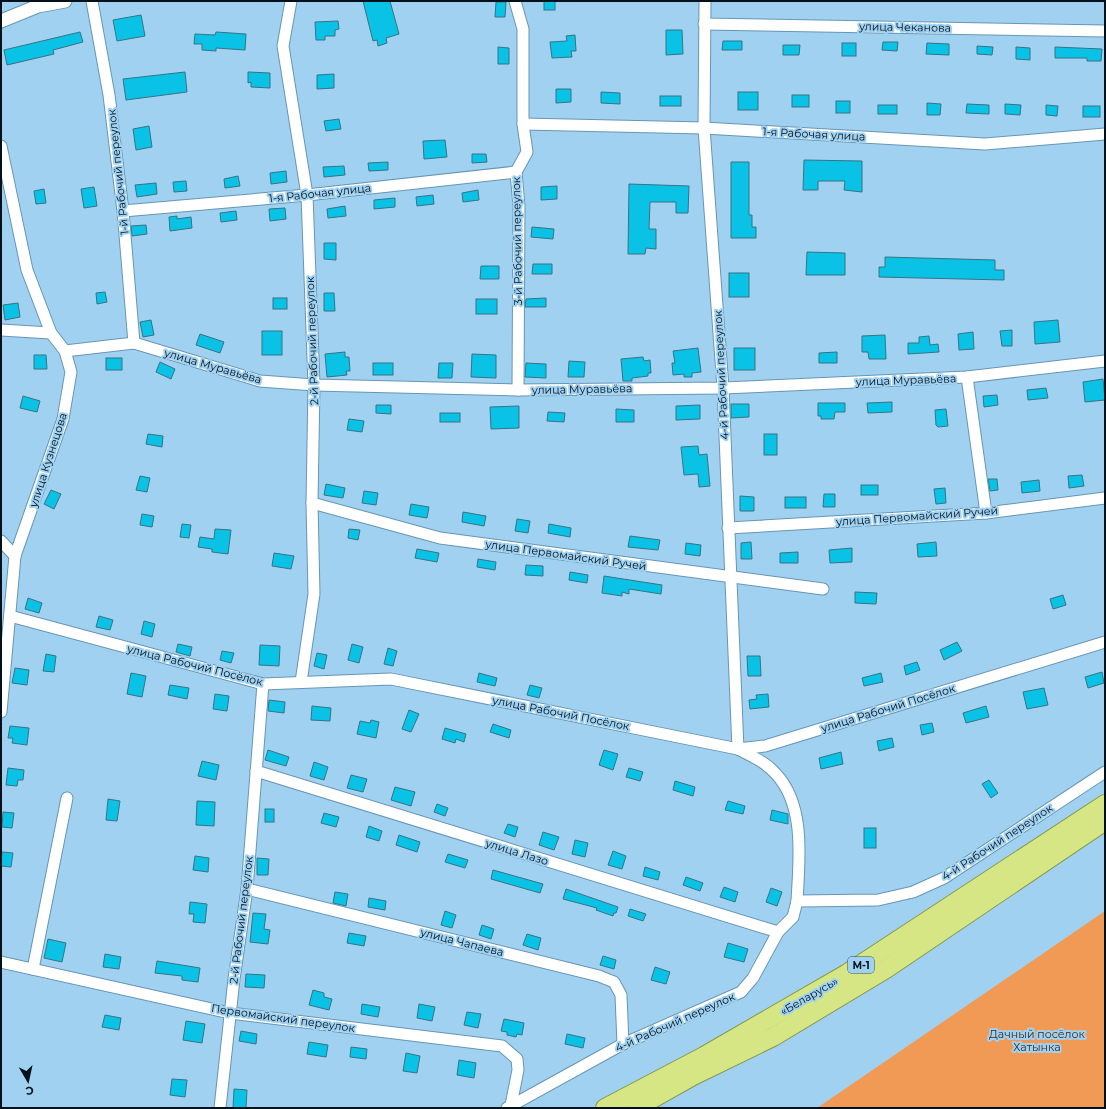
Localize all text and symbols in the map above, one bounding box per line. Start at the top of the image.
street label: улица Чеканова [858,19,951,35]
street label: 1-й Рабочий переулок [104,108,132,235]
street label: 1-я Рабочая улица [762,124,866,144]
street label: 3-й Рабочий переулок [509,176,525,305]
street label: 1-я Рабочая улица [268,181,372,205]
street label: 2-й Рабочий переулок [303,276,321,405]
street label: 4-й Рабочий переулок [711,309,731,440]
street label: улица Муравьёва [162,345,263,387]
street label: улица Муравьёва [854,371,957,389]
street label: улица Муравьёва [531,381,632,397]
street label: улица Кузнецова [26,411,70,510]
street label: улица Первомайский Ручей [835,503,998,529]
street label: улица Первомайский Ручей [484,537,647,573]
street label: улица Рабочий Посёлок [125,641,265,689]
street label: улица Рабочий Посёлок [818,681,957,735]
street label: улица Рабочий Посёлок [490,693,631,733]
street label: 4-й Рабочий переулок [939,801,1056,883]
street label: улица Лазо [483,835,550,868]
street label: 2-й Рабочий переулок [226,855,256,985]
street label: улица Чапаева [418,925,505,959]
road number: М-1 [848,957,874,973]
street label: «Беларусь» [778,974,840,1018]
street label: 4-й Рабочий переулок [613,989,738,1055]
street label: Первомайский переулок [210,1001,356,1035]
park label: Дачный посёлок Хатынка [989,1027,1085,1054]
north arrow [8,1061,48,1101]
text: С [25,1083,35,1098]

